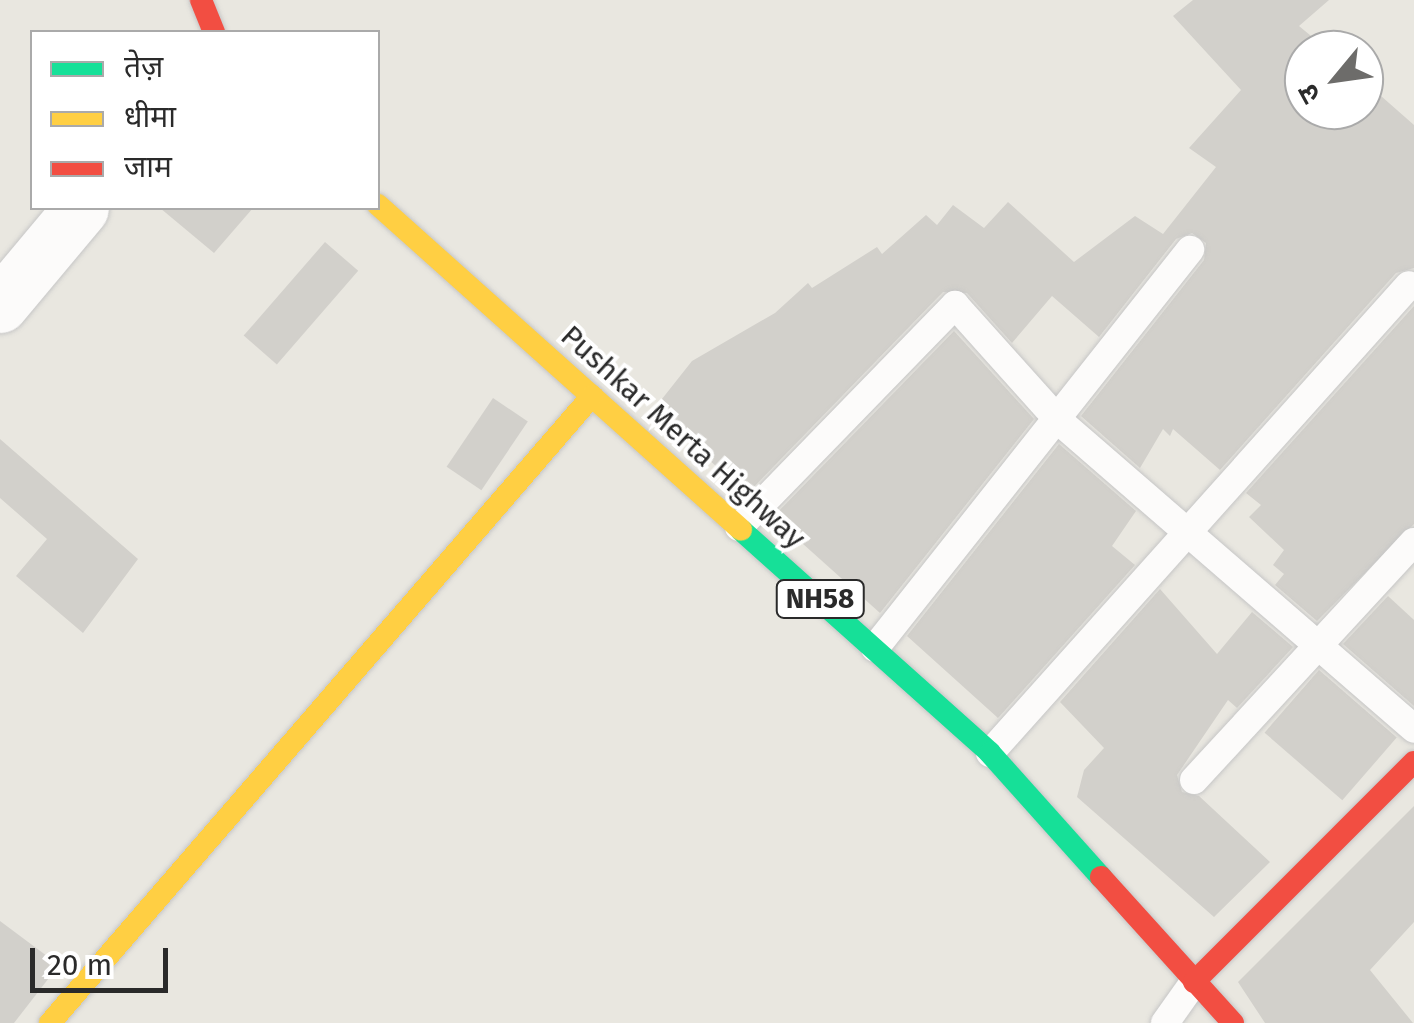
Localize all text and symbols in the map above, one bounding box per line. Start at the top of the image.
legend [30,30,380,210]
north arrow [1284,30,1384,130]
text: तेज़ [124,49,163,85]
text: उ [1291,79,1327,109]
text: धीमा [124,99,176,135]
text: जाम [124,149,172,185]
street label: Pushkar Merta Highway [553,318,813,556]
road number: NH58 [775,576,865,622]
scale bar [35,928,172,990]
text: 20 m [47,947,112,983]

